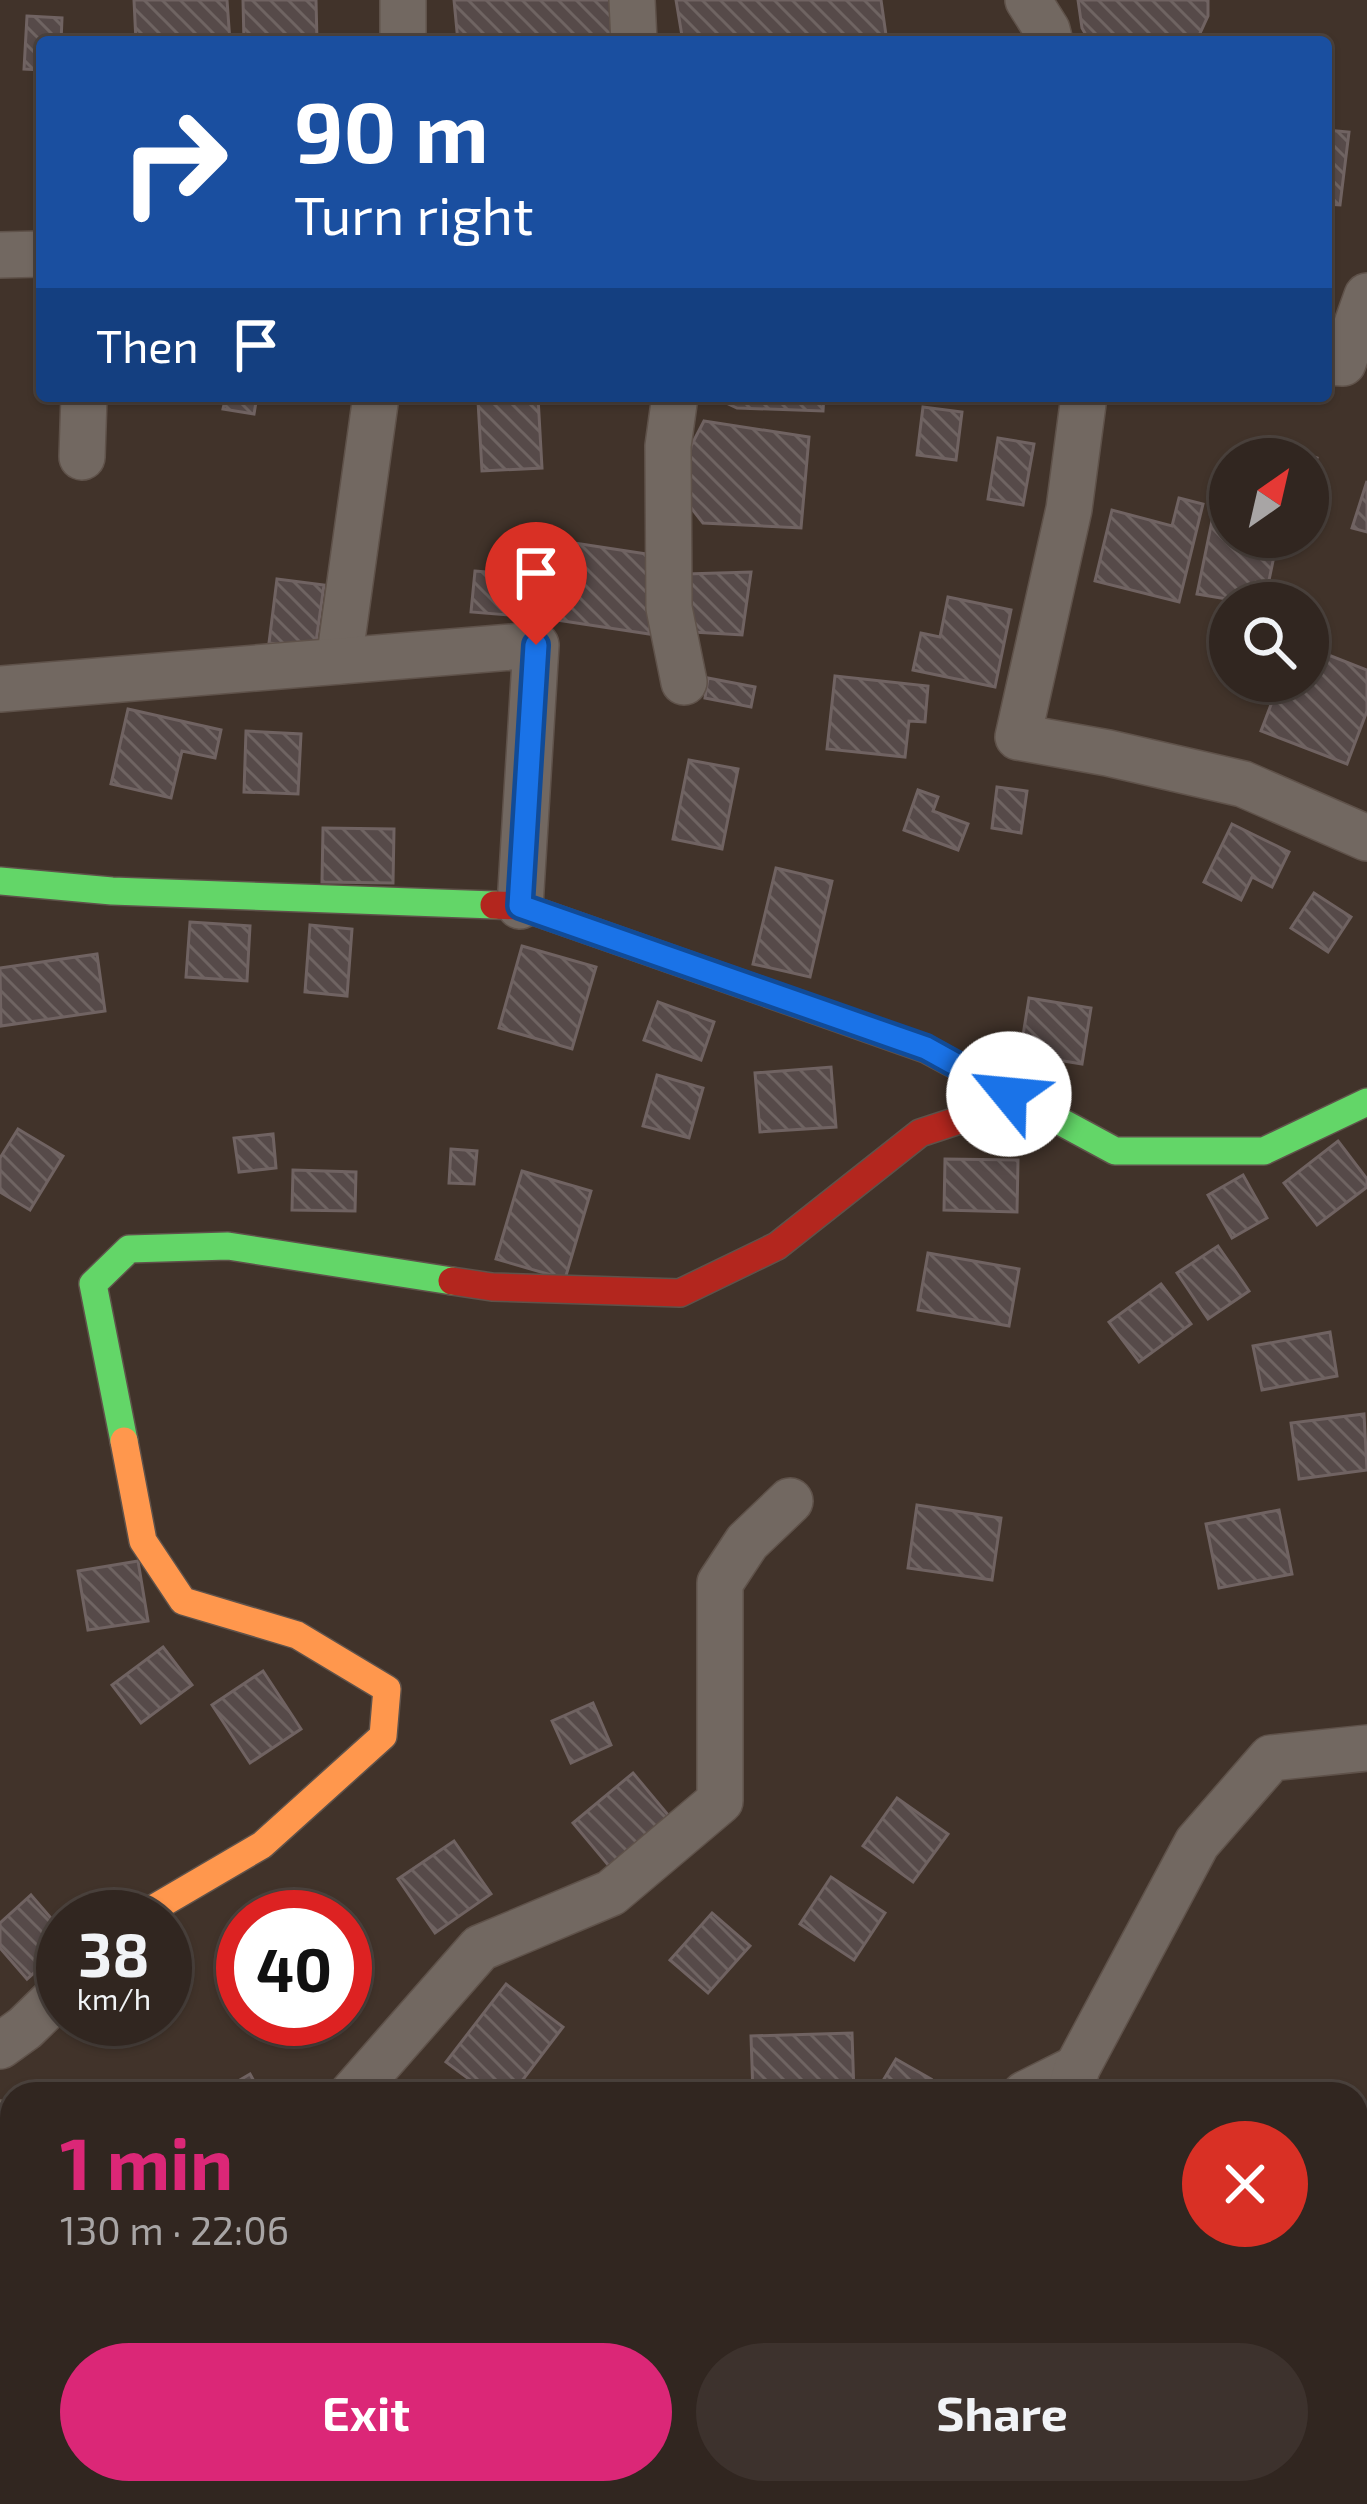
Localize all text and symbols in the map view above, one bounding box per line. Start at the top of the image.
text: 90 m [294,79,489,180]
icon: right [96,84,252,240]
text: Turn right [294,181,534,246]
icon: arrive [223,312,289,378]
text: Then [96,318,199,372]
north arrow [1209,438,1329,558]
map controls [1209,438,1329,702]
pin [485,522,587,645]
icon: arrive [503,540,569,606]
button: search [1209,582,1329,702]
position arrow [946,1031,1072,1157]
speed limit sign: 40 [216,1890,372,2046]
text: 38 [78,1917,150,1989]
text: km/h [77,1980,151,2016]
text: 1 min [60,2118,233,2204]
button: close [1182,2121,1308,2247]
text: 130 m · 22:06 [60,2206,289,2253]
button: Exit [60,2343,672,2481]
button: Share [696,2343,1308,2481]

